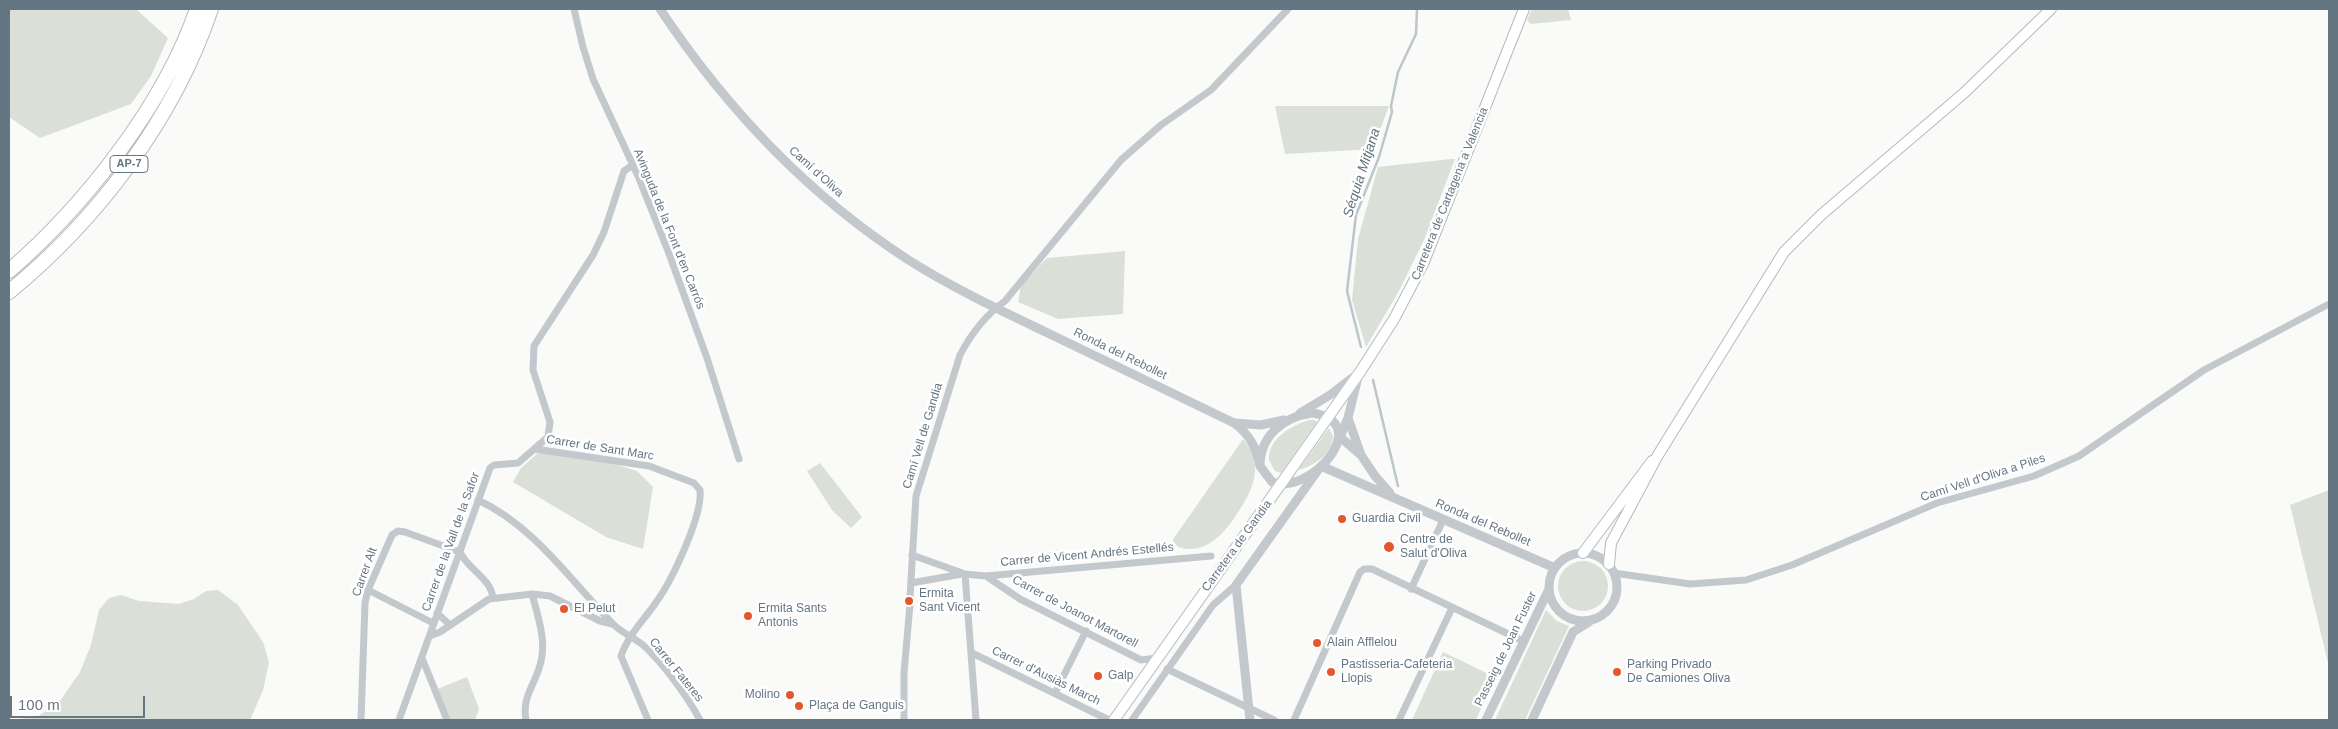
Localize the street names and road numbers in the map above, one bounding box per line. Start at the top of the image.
street label: Carretera de Cartagena a Valencia [1409,105,1491,283]
street label: Camí d’Oliva [786,144,846,200]
street label: Avinguda de la Font d'en Carrós [630,147,708,311]
road number: AP-7 [110,156,148,172]
street label: Ronda del Rebollet [1071,325,1169,383]
street label: Camí Vell de Gandia [900,381,946,491]
street label: Carrer de Sant Marc [545,432,655,464]
street label: Camí Vell d'Oliva a Piles [1919,451,2047,505]
street label: Carrer de la Vall de la Safor [419,470,483,614]
street label: Ronda del Rebollet [1433,496,1533,550]
street label: Carretera de Gandia [1199,498,1275,594]
street label: Carrer de Vicent Andrés Estellés [1000,540,1174,570]
street label: Carrer Alt [349,545,381,599]
street label: Carrer de Joanot Martorell [1010,573,1140,651]
street label: Passeig de Joan Fuster [1472,589,1540,709]
street label: Carrer Fateres [646,635,706,705]
street label: Carrer d'Ausiàs March [989,643,1103,709]

